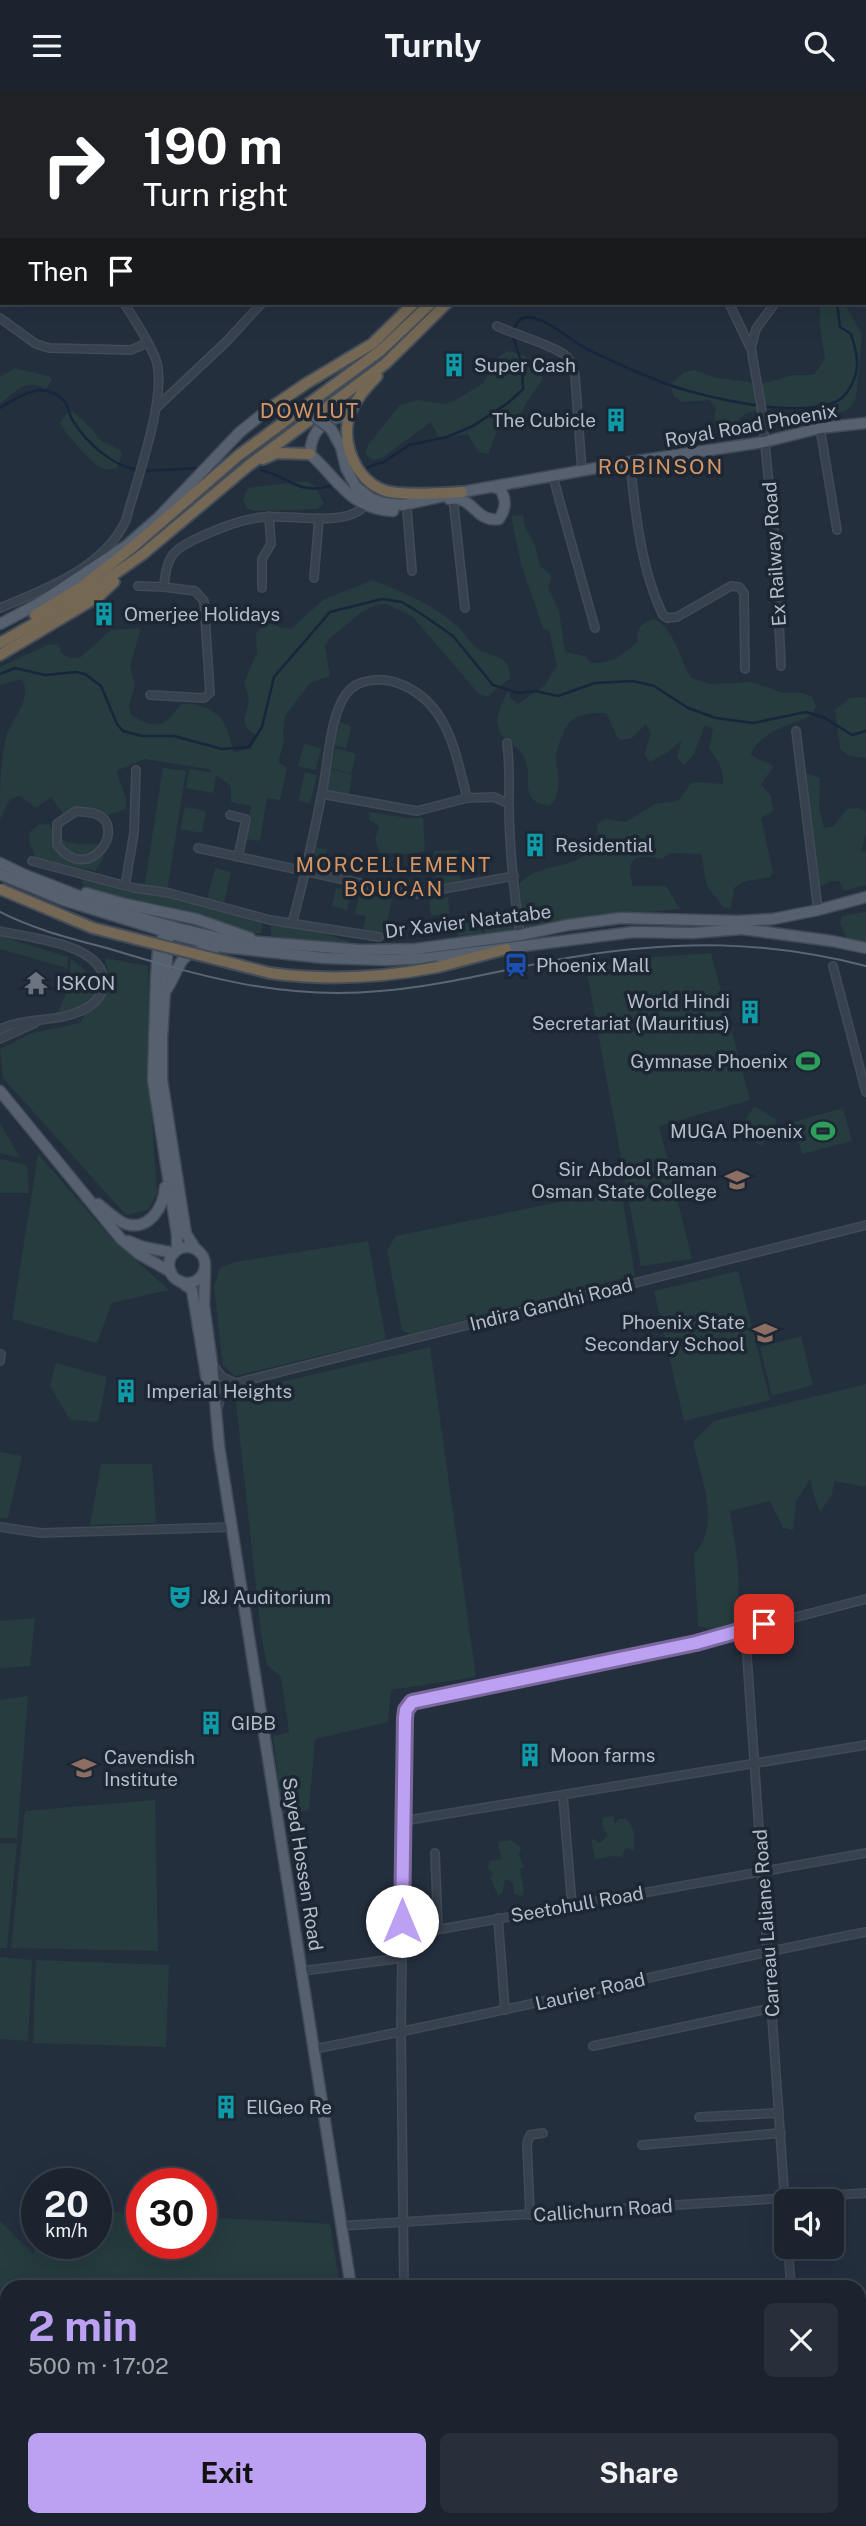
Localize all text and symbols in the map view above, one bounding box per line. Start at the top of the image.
icon: menu [28,27,66,65]
text: Turnly [385,27,481,64]
icon: search [800,27,838,65]
text: 190 m [143,117,283,175]
icon: right [28,119,119,210]
text: Turn right [143,176,288,213]
icon: arrive [102,252,140,290]
text: Then [28,256,88,287]
building icon: Super Cash [440,351,468,379]
place label: Super Cash [474,354,576,376]
district label: DOWLUT [260,398,360,423]
street label: Royal Road Phoenix [663,399,839,451]
building icon: The Cubicle [602,406,630,434]
place label: The Cubicle [492,409,596,431]
district label: ROBINSON [598,454,724,479]
street label: Ex Railway Road [758,481,790,627]
building icon: Omerjee Holidays [90,600,118,628]
place label: Omerjee Holidays [124,603,280,625]
building icon: Residential [521,831,549,859]
place label: Residential [555,834,654,856]
district label: MORCELLEMENT BOUCAN [295,852,493,901]
street label: Dr Xavier Natatabe [384,900,552,942]
station icon: Phoenix Mall [502,951,530,979]
place label: Phoenix Mall [536,954,650,976]
temple icon: ISKON [22,969,50,997]
place label: ISKON [56,972,115,994]
place label: World Hindi Secretariat (Mauritius) [532,990,730,1034]
building icon: World Hindi Secretariat (Mauritius) [736,998,764,1026]
sports icon: Gymnase Phoenix [794,1047,822,1075]
place label: Gymnase Phoenix [630,1050,788,1072]
sports icon: MUGA Phoenix [809,1117,837,1145]
place label: MUGA Phoenix [670,1120,803,1142]
place label: Sir Abdool Raman Osman State College [531,1158,717,1202]
school or university icon: Sir Abdool Raman Osman State College [723,1166,751,1194]
street label: Indira Gandhi Road [467,1273,635,1335]
place label: Phoenix State Secondary School [584,1311,745,1355]
school or university icon: Phoenix State Secondary School [751,1319,779,1347]
building icon: Imperial Heights [112,1377,140,1405]
place label: Imperial Heights [146,1380,292,1402]
theatre icon: J&J Auditorium [166,1583,194,1611]
place label: J&J Auditorium [200,1586,331,1608]
pin [734,1594,794,1654]
icon: arrive [745,1605,783,1643]
building icon: GIBB [197,1709,225,1737]
place label: GIBB [231,1712,276,1734]
building icon: Moon farms [516,1741,544,1769]
place label: Moon farms [550,1744,655,1766]
place label: Cavendish Institute [104,1746,195,1790]
school or university icon: Cavendish Institute [70,1754,98,1782]
street label: Sayed Hossen Road [278,1776,328,1952]
street label: Carreau Laliane Road [748,1828,784,2018]
street label: Seetohull Road [509,1881,645,1927]
position arrow [365,1884,439,1958]
street label: Laurier Road [533,1968,647,2014]
building icon: EllGeo Re [212,2093,240,2121]
place label: EllGeo Re [246,2096,332,2118]
speed limit sign: 30 [126,2168,217,2259]
text: 20 [44,2184,89,2225]
map controls [774,2189,844,2259]
button: sound [774,2189,844,2259]
street label: Callichurn Road [533,2194,673,2226]
text: km/h [45,2220,88,2241]
text: 2 min [28,2301,138,2350]
button: close [764,2303,838,2377]
text: 500 m · 17:02 [28,2352,169,2379]
button: Exit [28,2433,426,2513]
button: Share [440,2433,838,2513]

